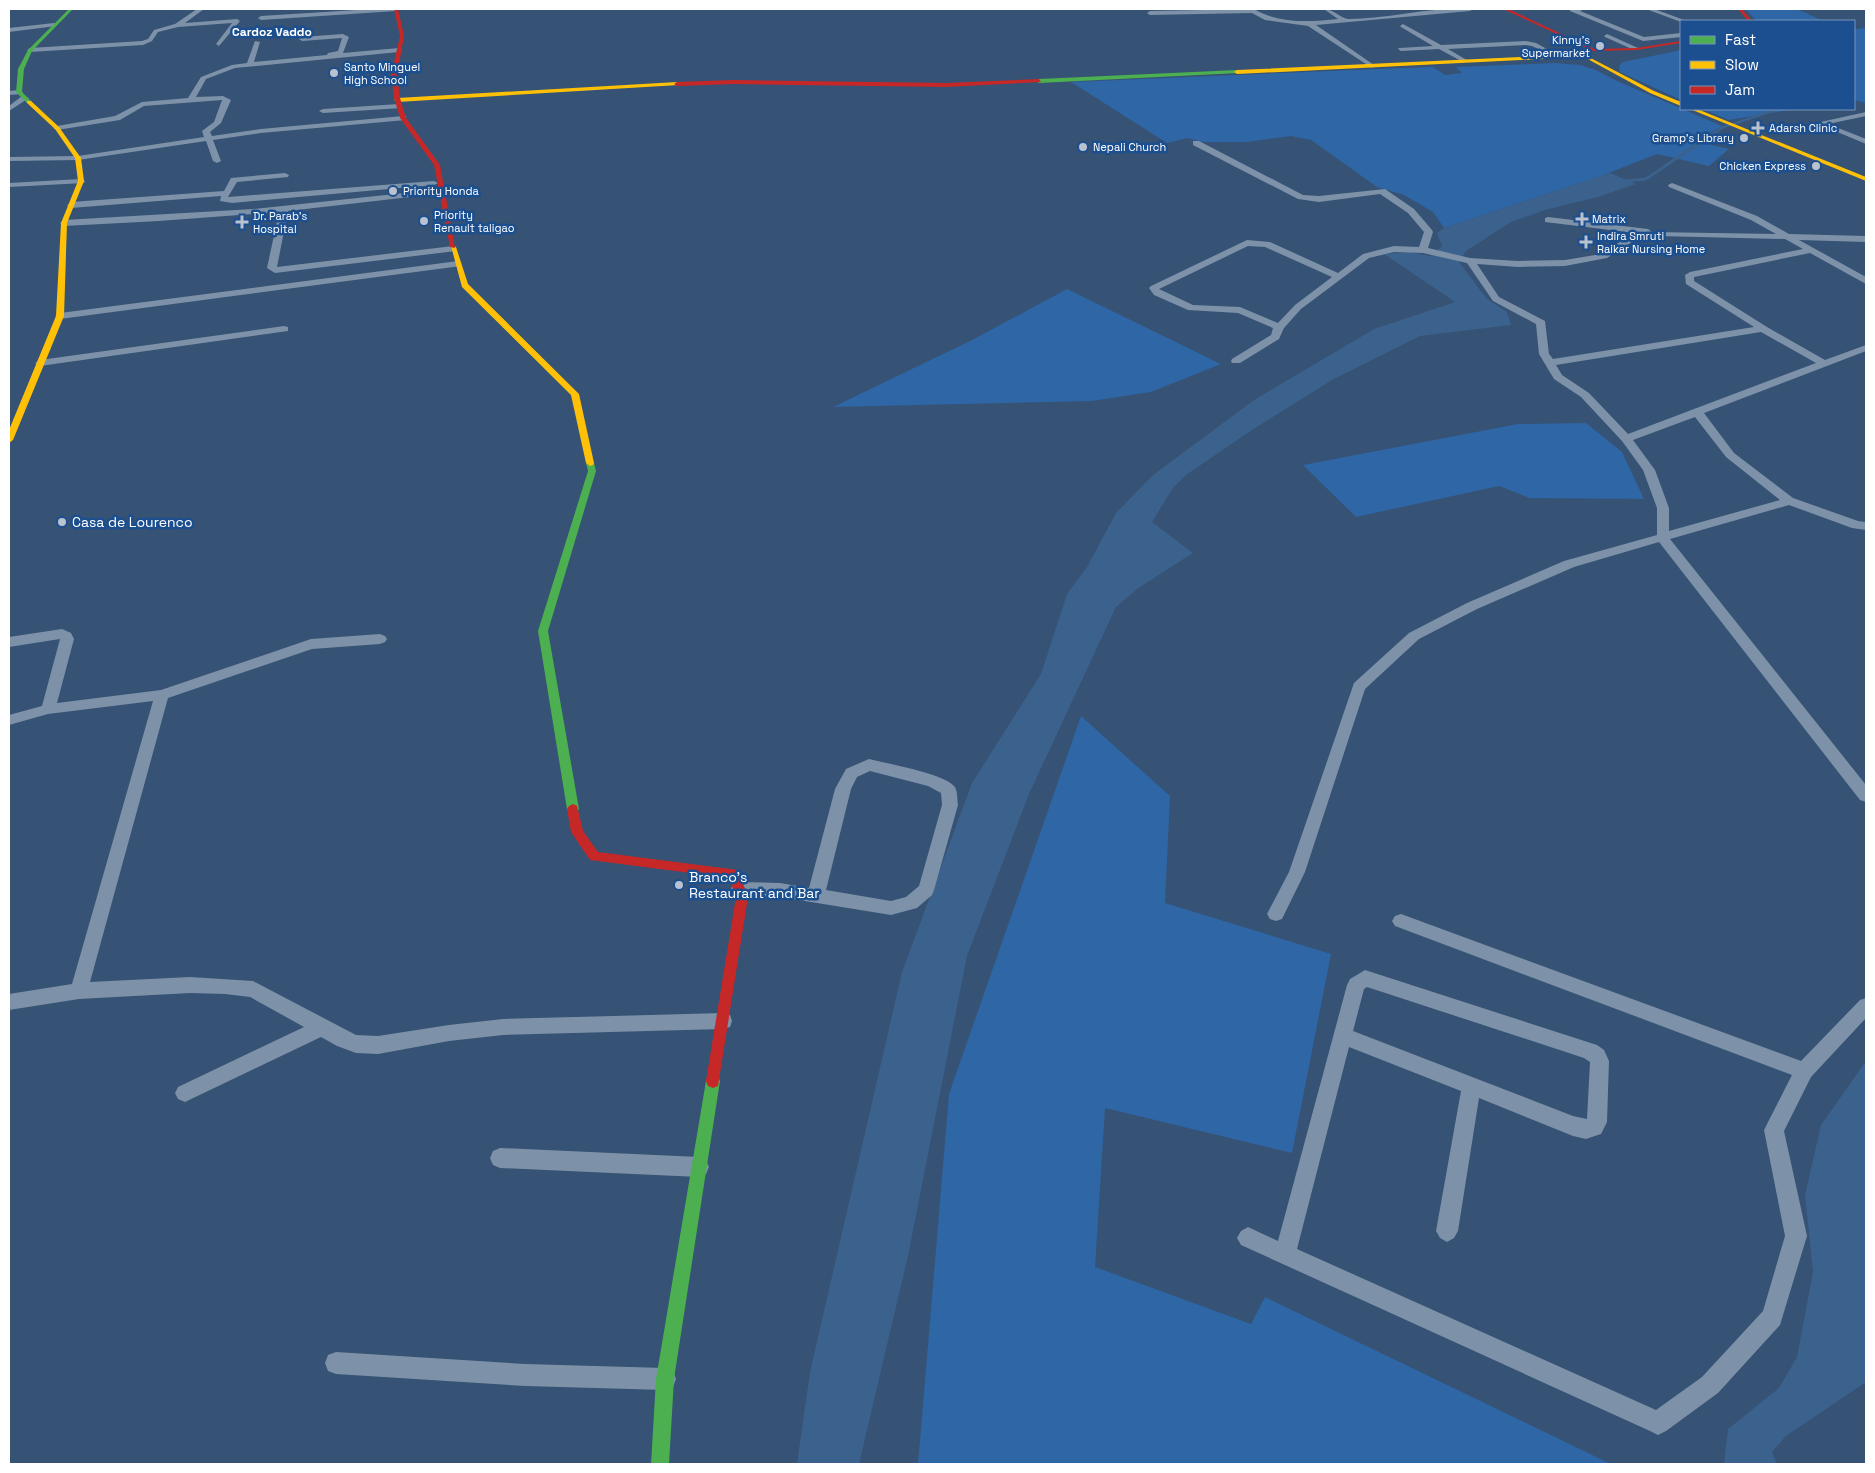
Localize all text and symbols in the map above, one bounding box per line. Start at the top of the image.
legend [1680,20,1855,110]
district label: Cardoz Vaddo [232,24,312,40]
text: Fast [1725,30,1756,49]
place label: Kinny's Supermarket [1522,33,1590,60]
marker: Kinny's Supermarket [1594,40,1606,52]
text: Slow [1725,55,1759,74]
place label: Santo Minguel High School [344,60,420,87]
marker: Santo Minguel High School [328,67,340,79]
text: Jam [1725,80,1755,99]
marker: Adarsh Clinic [1751,121,1765,135]
place label: Adarsh Clinic [1769,121,1837,135]
place label: Gramp's Library [1652,131,1734,145]
marker: Gramp's Library [1738,132,1750,144]
place label: Nepali Church [1093,140,1166,154]
marker: Nepali Church [1077,141,1089,153]
place label: Chicken Express [1719,159,1806,173]
marker: Chicken Express [1810,160,1822,172]
place label: Priority Honda [403,184,480,198]
marker: Priority Honda [387,185,399,197]
place label: Priority Renault taligao [434,208,515,235]
place label: Dr. Parab's Hospital [253,209,308,236]
place label: Matrix [1592,212,1626,226]
marker: Matrix [1576,213,1588,225]
marker: Dr. Parab's Hospital [235,215,249,229]
marker: Priority Renault taligao [418,215,430,227]
place label: Indira Smruti Raikar Nursing Home [1597,229,1705,256]
marker: Indira Smruti Raikar Nursing Home [1579,235,1593,249]
place label: Casa de Lourenco [72,513,193,531]
marker: Casa de Lourenco [56,516,68,528]
place label: Branco's Restaurant and Bar [689,868,820,902]
marker: Branco's Restaurant and Bar [673,879,685,891]

